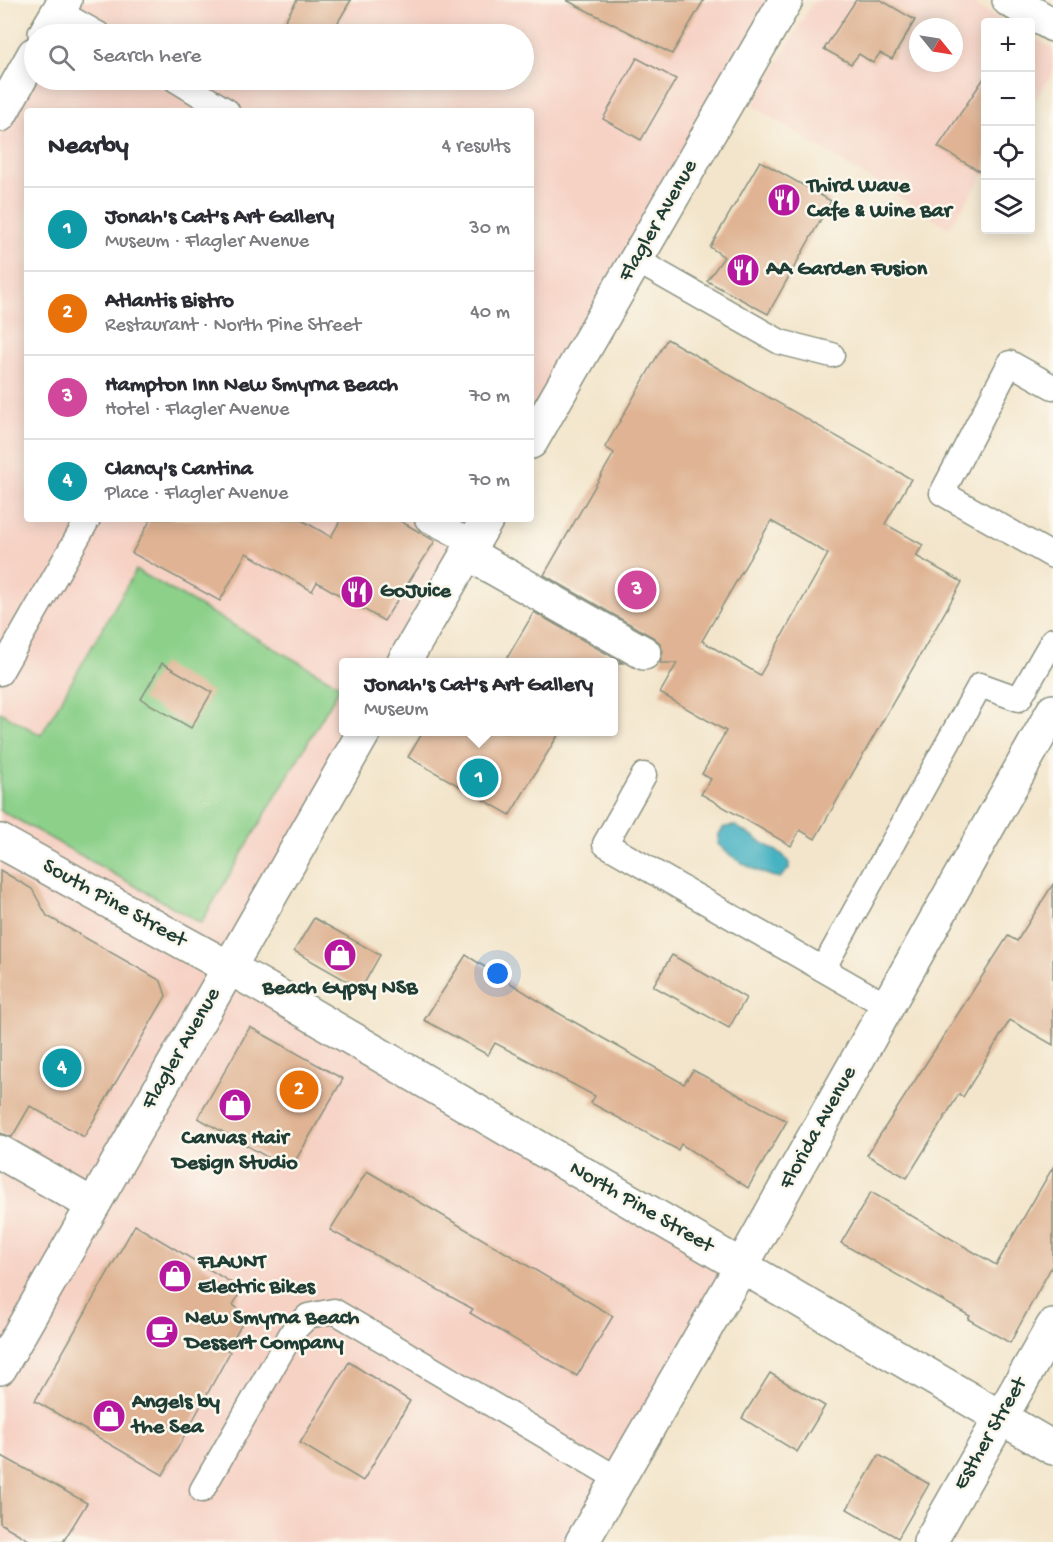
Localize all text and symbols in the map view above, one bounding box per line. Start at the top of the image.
north arrow [909,18,963,72]
map controls [981,18,1035,234]
button: + [981,18,1035,72]
search box [24,24,534,90]
icon: search [45,41,78,74]
text: Search here [93,44,201,70]
button: − [981,72,1035,126]
button: locate [981,126,1035,180]
text: Nearby [48,132,129,163]
text: 4 results [442,136,510,159]
street label: Flagler Avenue [613,155,705,287]
place label: Third Wave Cafe & Wine Bar [805,174,954,225]
button: layers [981,180,1035,234]
restaurant icon: Third Wave Cafe & Wine Bar [766,182,802,218]
text: Jonah's Cat's Art Gallery [105,205,334,231]
text: 1 [63,218,72,241]
text: 30 m [469,218,510,241]
text: Museum · Flagler Avenue [105,231,309,254]
restaurant icon: AA Garden Fusion [725,252,761,288]
place label: AA Garden Fusion [765,257,928,283]
text: Atlantis Bistro [105,289,234,315]
text: 2 [63,302,72,325]
text: 40 m [470,302,510,325]
text: Restaurant · North Pine Street [105,315,361,338]
text: Hampton Inn New Smyrna Beach [105,373,398,399]
text: 3 [62,386,73,409]
text: 70 m [469,386,510,409]
text: Hotel · Flagler Avenue [105,399,289,422]
text: Clancy's Cantina [105,457,253,483]
text: 4 [63,470,72,493]
text: 70 m [469,470,510,493]
text: Place · Flagler Avenue [105,483,288,506]
pin: 3 [618,568,656,612]
restaurant icon: GoJuice [339,574,375,610]
place label: GoJuice [380,579,452,605]
popup [339,658,618,736]
text: Jonah's Cat's Art Gallery [364,673,593,699]
text: Museum [364,699,428,722]
pin: 1 [460,756,498,800]
street label: South Pine Street [37,854,192,955]
shop icon: Beach Gypsy NSB [322,937,358,973]
your location [483,959,512,988]
place label: Beach Gypsy NSB [262,976,419,1002]
street label: Flagler Avenue [136,983,228,1115]
pin: 4 [42,1046,82,1090]
street label: Florida Avenue [774,1061,864,1195]
pin: 2 [280,1068,318,1112]
shop icon: Canvas Hair Design Studio [217,1087,253,1123]
place label: Canvas Hair Design Studio [170,1126,298,1177]
street label: North Pine Street [564,1156,719,1261]
place label: FLAUNT Electric Bikes [197,1250,317,1301]
shop icon: FLAUNT Electric Bikes [157,1258,193,1294]
place label: New Smyrna Beach Dessert Company [183,1306,360,1357]
cafe icon: New Smyrna Beach Dessert Company [144,1314,180,1350]
street label: Esther Street [948,1371,1035,1495]
place label: Angels by the Sea [130,1390,220,1441]
shop icon: Angels by the Sea [91,1398,127,1434]

